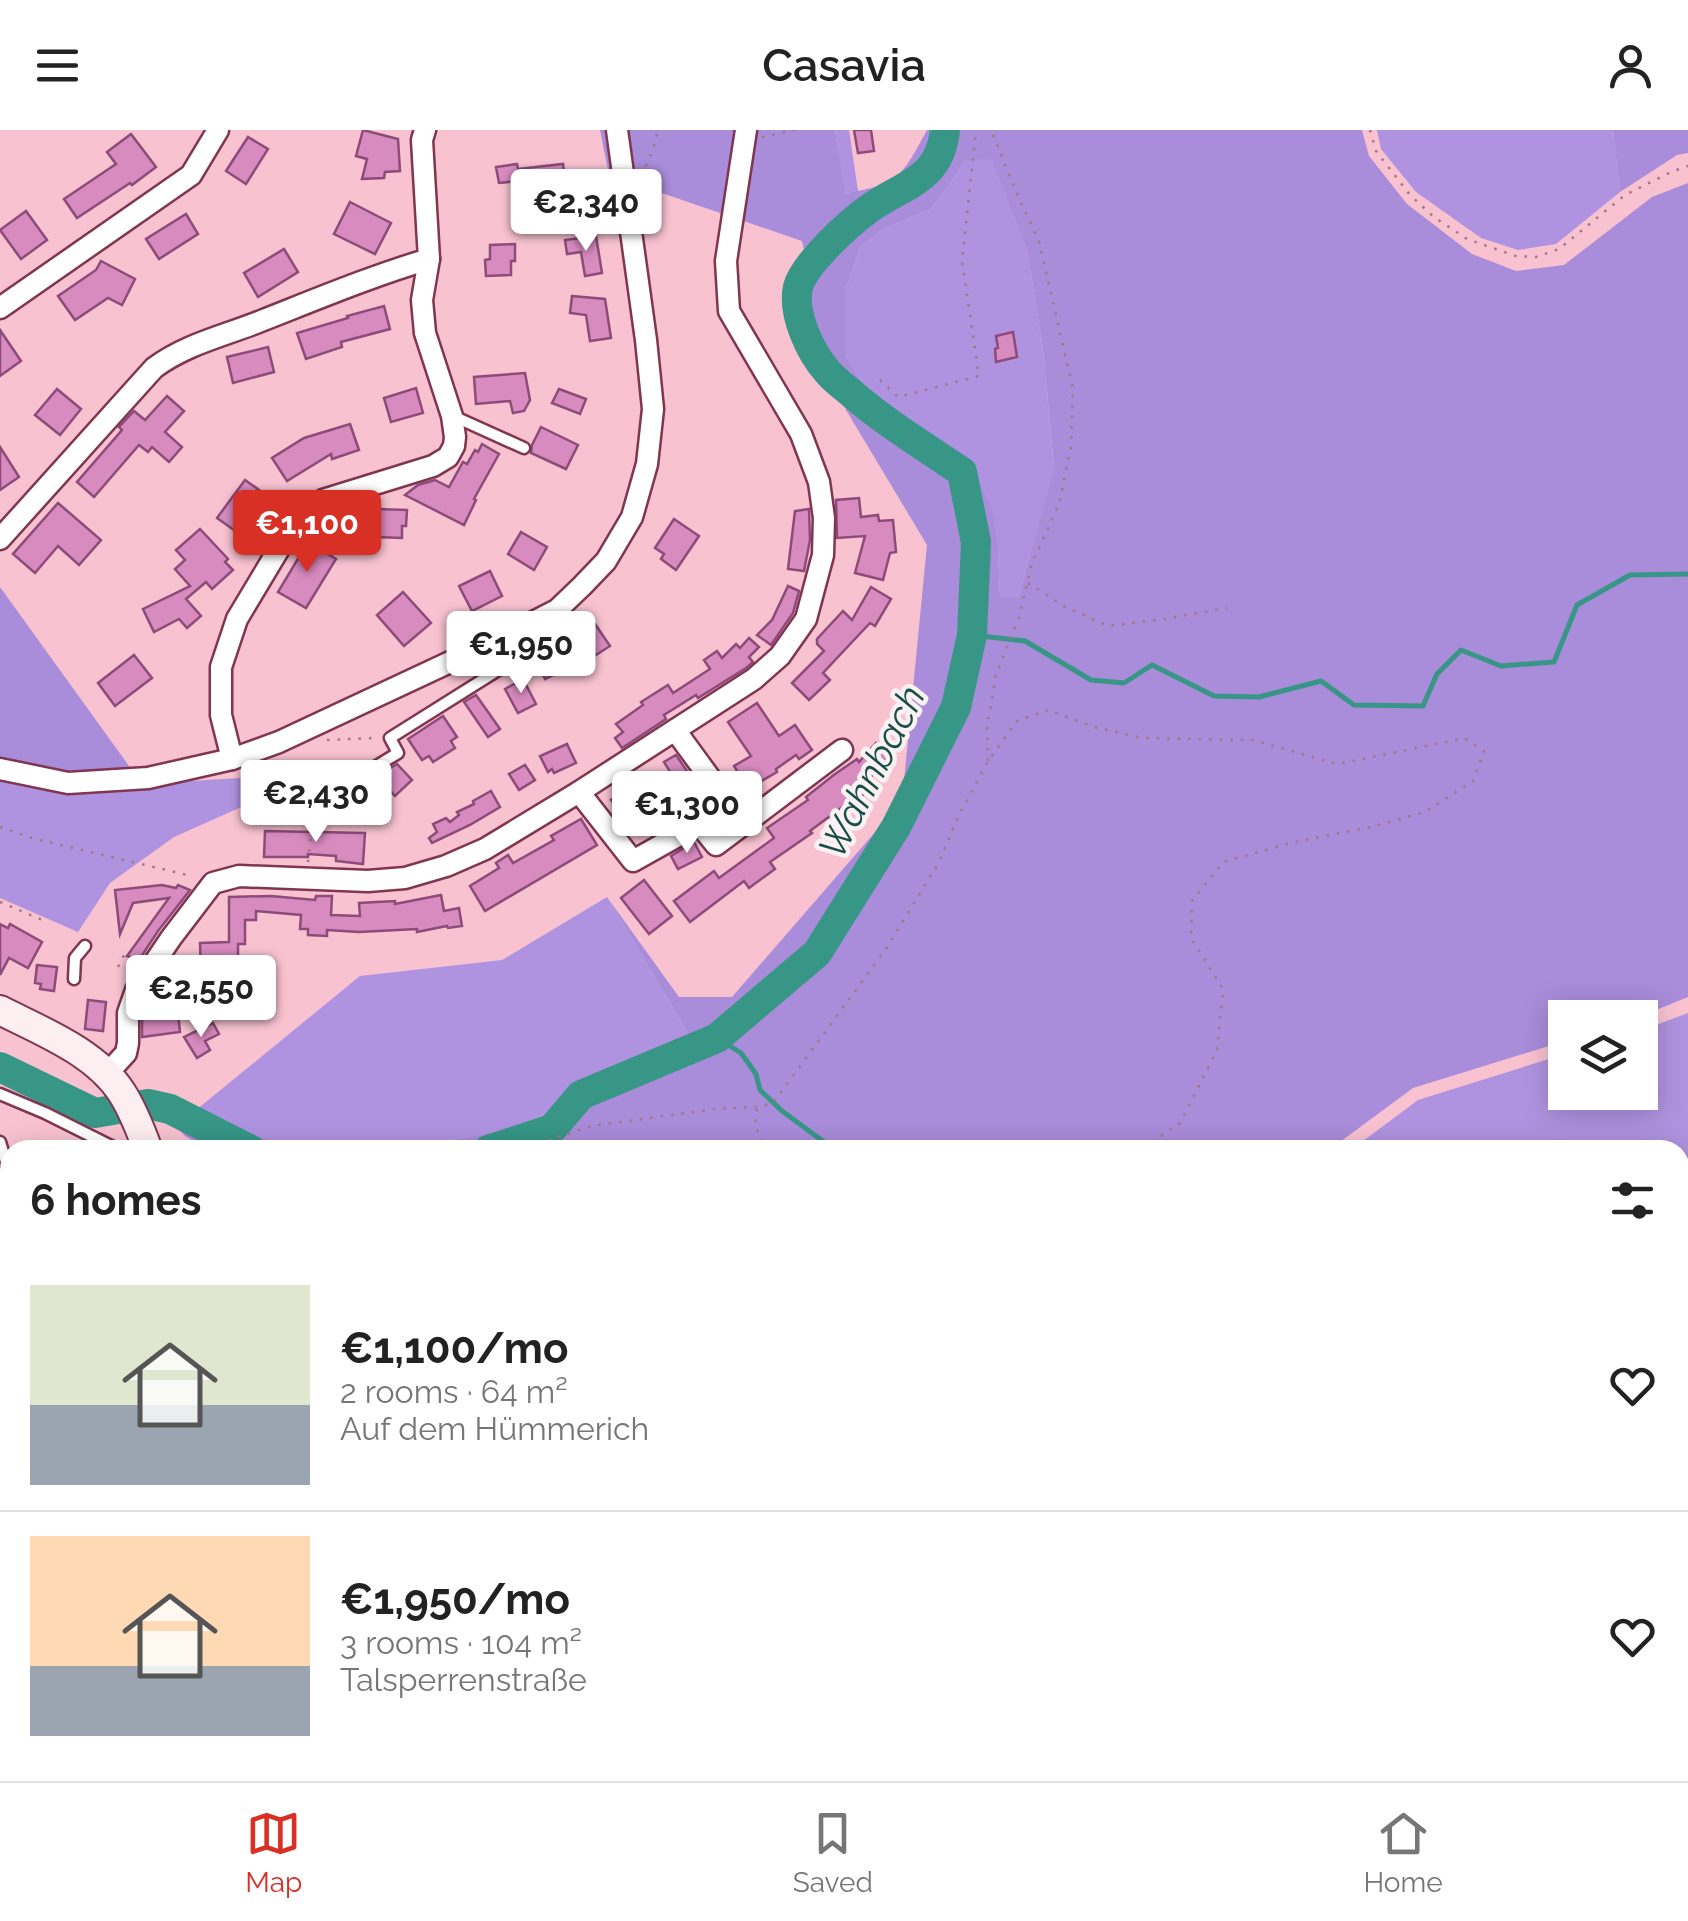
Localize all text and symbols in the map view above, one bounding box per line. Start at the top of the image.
icon: menu [30,38,85,93]
icon: person [1603,38,1658,93]
text: Casavia [762,39,926,92]
pin: €2,340 [505,169,667,254]
text: €2,340 [533,183,639,220]
pin: €1,100 [226,490,388,575]
text: €1,100 [255,504,359,541]
pin: €1,950 [440,611,602,696]
text: €1,950 [469,625,574,662]
water label: Wahnbach [809,678,934,865]
pin: €2,430 [235,760,397,845]
pin: €1,300 [606,771,768,856]
text: €2,430 [263,774,369,811]
text: €1,300 [634,785,740,822]
pin: €2,550 [120,955,282,1040]
text: €2,550 [148,969,254,1006]
map controls [1548,1000,1658,1110]
button: layers [1548,1000,1658,1110]
icon: filters [1605,1173,1660,1228]
text: 6 homes [30,1176,201,1225]
text: €1,100/mo [340,1324,568,1373]
icon: home [110,1325,230,1445]
icon: heart [1605,1358,1660,1413]
text: 2 rooms · 64 m² [340,1373,568,1410]
text: Auf dem Hümmerich [340,1410,649,1447]
text: €1,950/mo [340,1575,570,1624]
icon: home [110,1576,230,1696]
icon: heart [1605,1609,1660,1664]
text: 3 rooms · 104 m² [340,1624,582,1661]
text: Talsperrenstraße [340,1661,587,1698]
tab: Map [245,1806,302,1899]
tab: Saved [793,1806,873,1899]
tab: Home [1363,1806,1443,1899]

